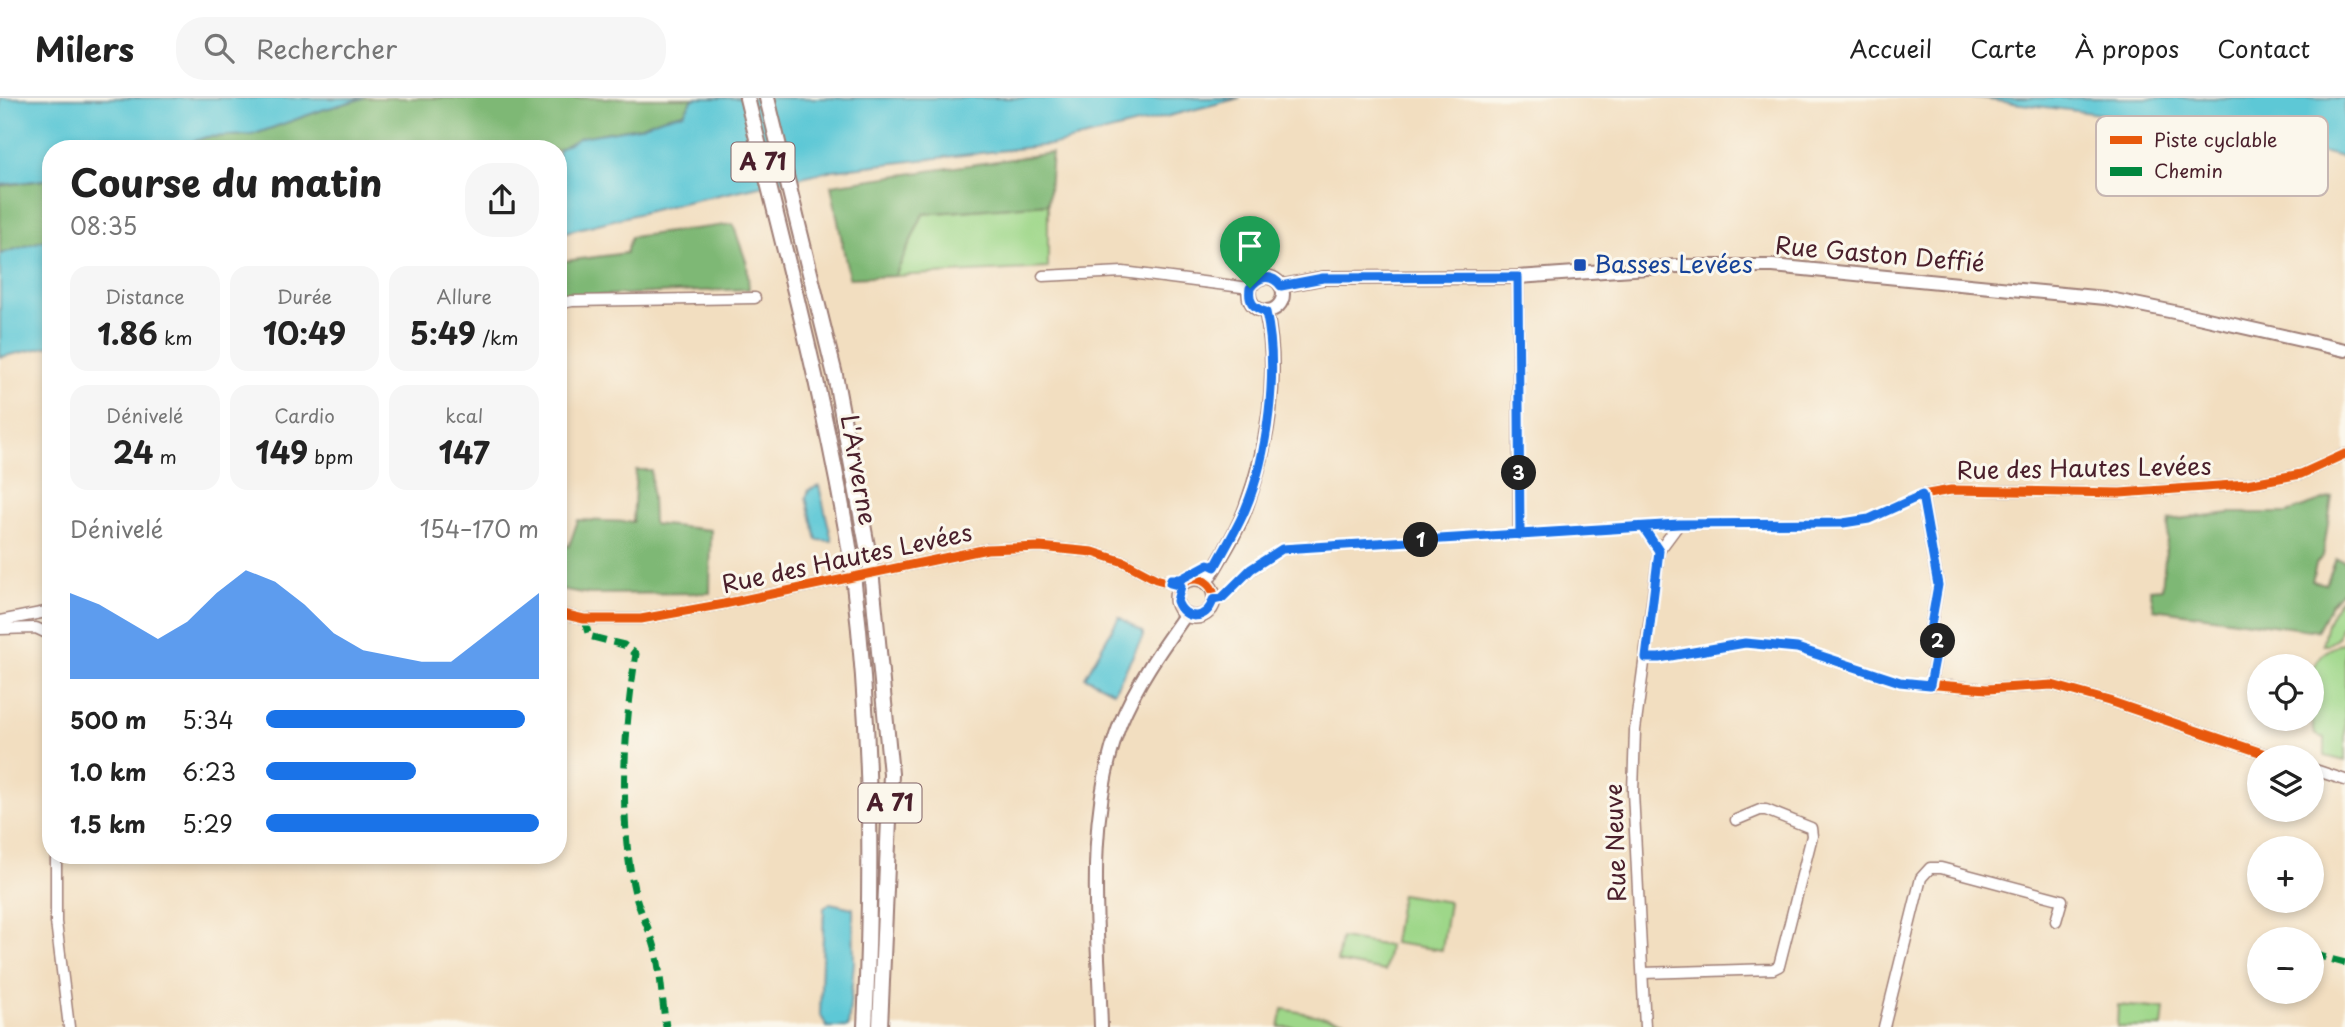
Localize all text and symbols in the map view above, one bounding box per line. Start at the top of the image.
search box [176,17,666,80]
text: Milers [35,23,134,73]
icon: search [200,29,238,67]
text: Rechercher [256,29,397,68]
text: Accueil [1849,30,1932,66]
text: Carte [1970,30,2037,66]
text: À propos [2075,30,2179,66]
text: Contact [2217,30,2310,66]
legend [2096,116,2328,196]
text: Piste cyclable [2154,125,2277,153]
road number: A 71 [732,142,794,181]
text: Course du matin [70,153,382,210]
text: Chemin [2154,156,2223,184]
button: share [465,163,539,237]
text: 08:35 [70,208,137,243]
pin [1220,216,1280,288]
street label: Rue Gaston Deffié [1774,226,1986,280]
icon: arrive [1231,227,1269,265]
place label: Basses Levées [1594,245,1753,281]
marker: Basses Levées [1572,257,1588,273]
text: Distance [105,282,185,310]
text: Durée [277,282,332,310]
text: Allure [437,282,492,310]
text: 1.86 [97,310,158,355]
text: 10:49 [263,310,346,355]
text: 5:49 [410,310,476,355]
text: km [158,323,193,351]
text: /km [476,323,519,351]
text: Dénivelé [106,401,183,429]
text: Cardio [274,401,335,429]
text: kcal [445,401,483,429]
street label: L'Arverne [833,411,887,528]
text: 24 [113,429,153,474]
text: 149 [255,429,308,474]
text: 147 [438,429,490,474]
text: m [153,442,177,470]
text: bpm [308,442,354,470]
street label: Rue des Hautes Levées [1956,447,2212,487]
pin: 3 [1502,456,1536,490]
text: 3 [1512,458,1525,486]
text: Dénivelé [70,511,163,546]
text: 154–170 m [420,511,539,546]
street label: Rue des Hautes Levées [718,513,975,601]
pin: 1 [1404,522,1438,558]
text: 1 [1416,525,1425,553]
pin: 2 [1920,624,1955,658]
text: 2 [1931,626,1944,654]
map controls [2247,654,2324,1004]
button: locate [2247,654,2324,731]
text: 500 m [70,702,147,737]
text: 5:34 [182,702,234,737]
button: layers [2247,745,2324,822]
text: 1.0 km [70,754,147,789]
text: 6:23 [182,754,236,789]
road number: A 71 [858,783,922,822]
street label: Rue Neuve [1594,783,1634,903]
text: 1.5 km [70,806,146,841]
text: 5:29 [182,806,233,841]
button: + [2247,836,2324,913]
button: − [2247,927,2324,1004]

